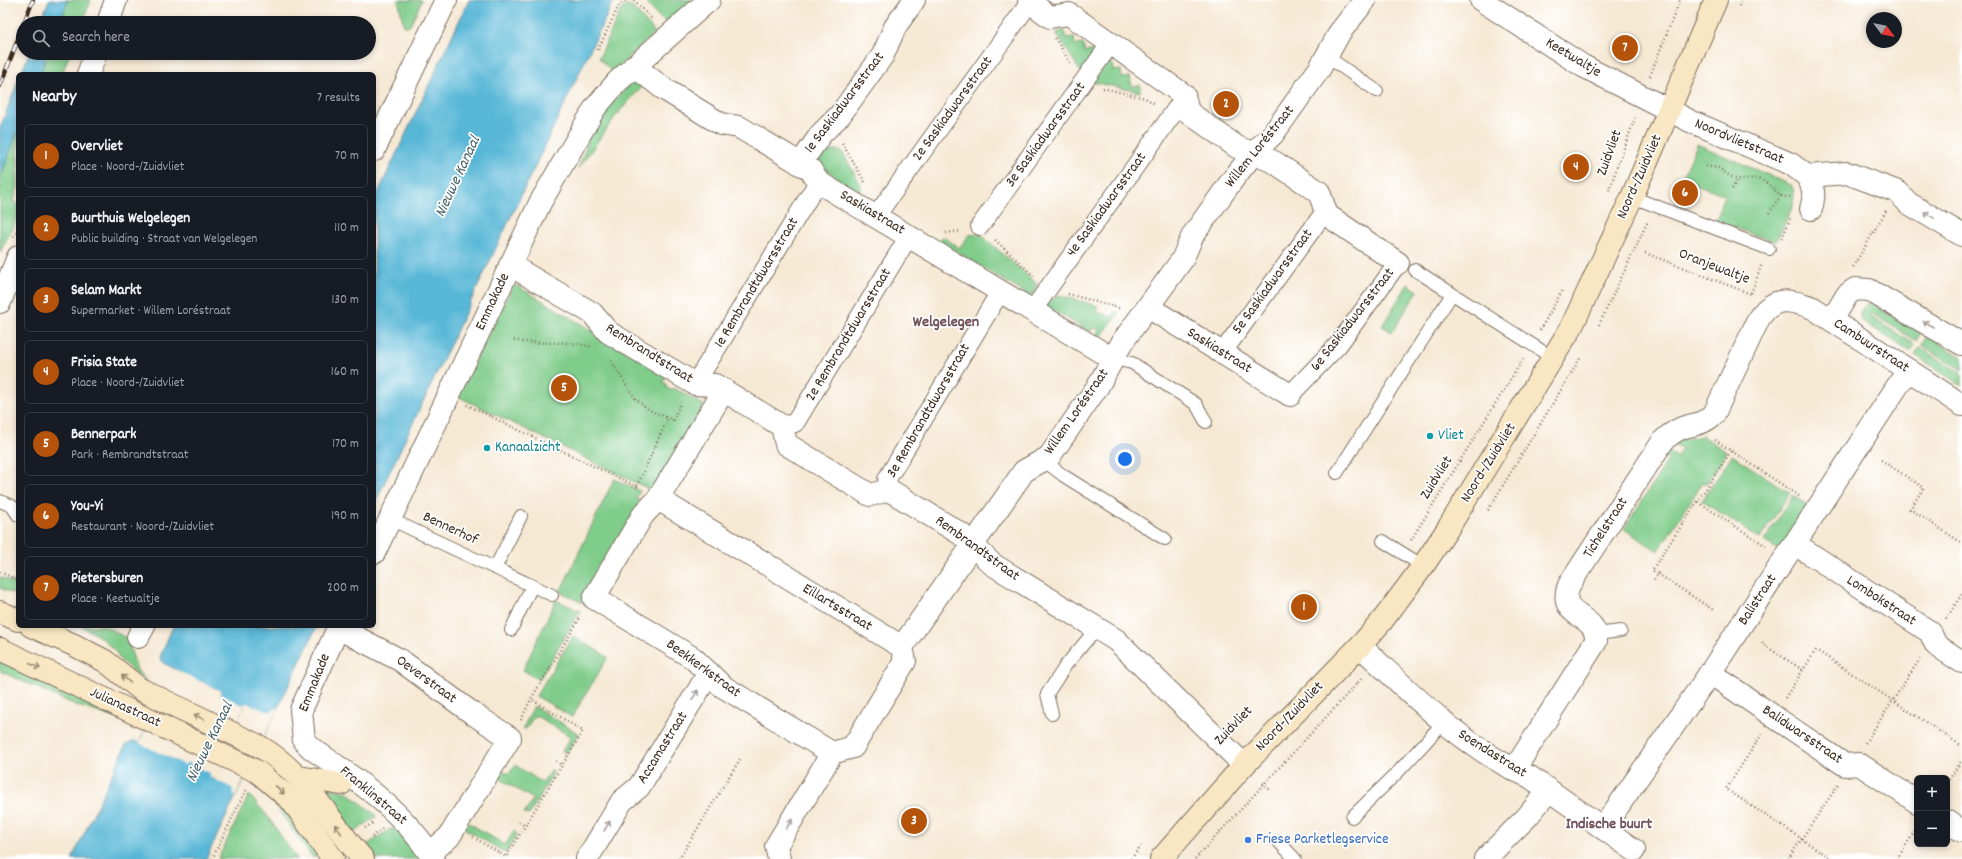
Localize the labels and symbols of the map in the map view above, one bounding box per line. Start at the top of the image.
north arrow [1866,12,1902,48]
street label: Keetwaltje [1541,33,1606,84]
pin: 7 [1612,33,1638,63]
street label: 1e Saskiadwarsstraat [800,47,891,158]
street label: 2e Saskiadwarsstraat [907,52,999,166]
street label: 3e Saskiadwarsstraat [1000,78,1092,192]
pin: 2 [1213,89,1239,119]
street label: Willem Loréstraat [1220,101,1301,193]
street label: Noordvlietstraat [1691,113,1787,171]
street label: Zuidvliet [1592,126,1629,179]
street label: Noord-/Zuidvliet [1612,131,1669,223]
water label: Nieuwe Kanaal [429,132,487,221]
street label: 4e Saskiadwarsstraat [1061,148,1153,262]
pin: 4 [1563,152,1589,182]
pin: 6 [1672,178,1698,208]
street label: Saskiastraat [835,185,909,241]
one-way arrow [1924,211,1935,219]
street label: 1e Rembrandtdwarsstraat [709,213,805,352]
street label: 5e Saskiadwarsstraat [1227,224,1319,339]
street label: Oranjewaltje [1675,243,1753,291]
street label: 6e Saskiadwarsstraat [1306,263,1401,376]
street label: 2e Rembrandtdwarsstraat [800,264,898,406]
street label: Emmakade [470,269,516,334]
district label: Welgelegen [913,311,979,334]
street label: Cambuurstraat [1829,313,1914,379]
street label: Rembrandtstraat [601,318,698,390]
one-way arrow [1922,320,1934,328]
street label: Saskiastraat [1182,322,1256,380]
street label: 3e Rembrandtdwarsstraat [881,339,977,482]
street label: Willem Loréstraat [1039,364,1115,460]
pin: 5 [551,373,577,403]
street label: Noord-/Zuidvliet [1456,418,1523,507]
place label: Vliet [1438,425,1464,447]
marker: Vliet [1425,431,1435,441]
place label: Kanaalzicht [495,437,561,459]
marker: Kanaalzicht [482,443,492,453]
your location [1115,449,1135,469]
street label: Zuidvliet [1415,452,1459,504]
street label: Tichelstraat [1578,493,1634,563]
street label: Bennerhof [419,507,482,552]
street label: Rembrandtstraat [930,511,1024,588]
street label: Balistraat [1733,570,1783,630]
street label: Lombokstraat [1842,570,1921,632]
street label: Eillartsstraat [798,578,877,638]
pin: 1 [1291,592,1317,622]
street label: Beekkerkstraat [661,634,745,704]
street label: Emmakade [293,650,337,716]
street label: Oeverstraat [391,650,461,710]
one-way arrow [29,663,41,670]
one-way arrow [121,675,131,684]
street label: Noord-/Zuidvliet [1251,677,1330,757]
street label: Julianastraat [86,682,165,734]
one-way arrow [692,689,700,701]
water label: Nieuwe Kanaal [181,697,240,786]
street label: Balidwarsstraat [1757,700,1847,770]
street label: Zuidvliet [1210,701,1259,751]
street label: Accamastraat [632,707,694,788]
one-way arrow [193,713,205,720]
street label: Soendastraat [1453,724,1531,784]
street label: Franklinstraat [334,761,412,831]
one-way arrow [275,785,285,795]
pin: 3 [901,806,927,836]
district label: Indische buurt [1566,813,1652,836]
one-way arrow [786,818,794,830]
one-way arrow [604,820,612,832]
one-way arrow [334,823,342,834]
place label: Friese Parketlegservice [1256,829,1389,851]
marker: Friese Parketlegservice [1243,835,1253,845]

